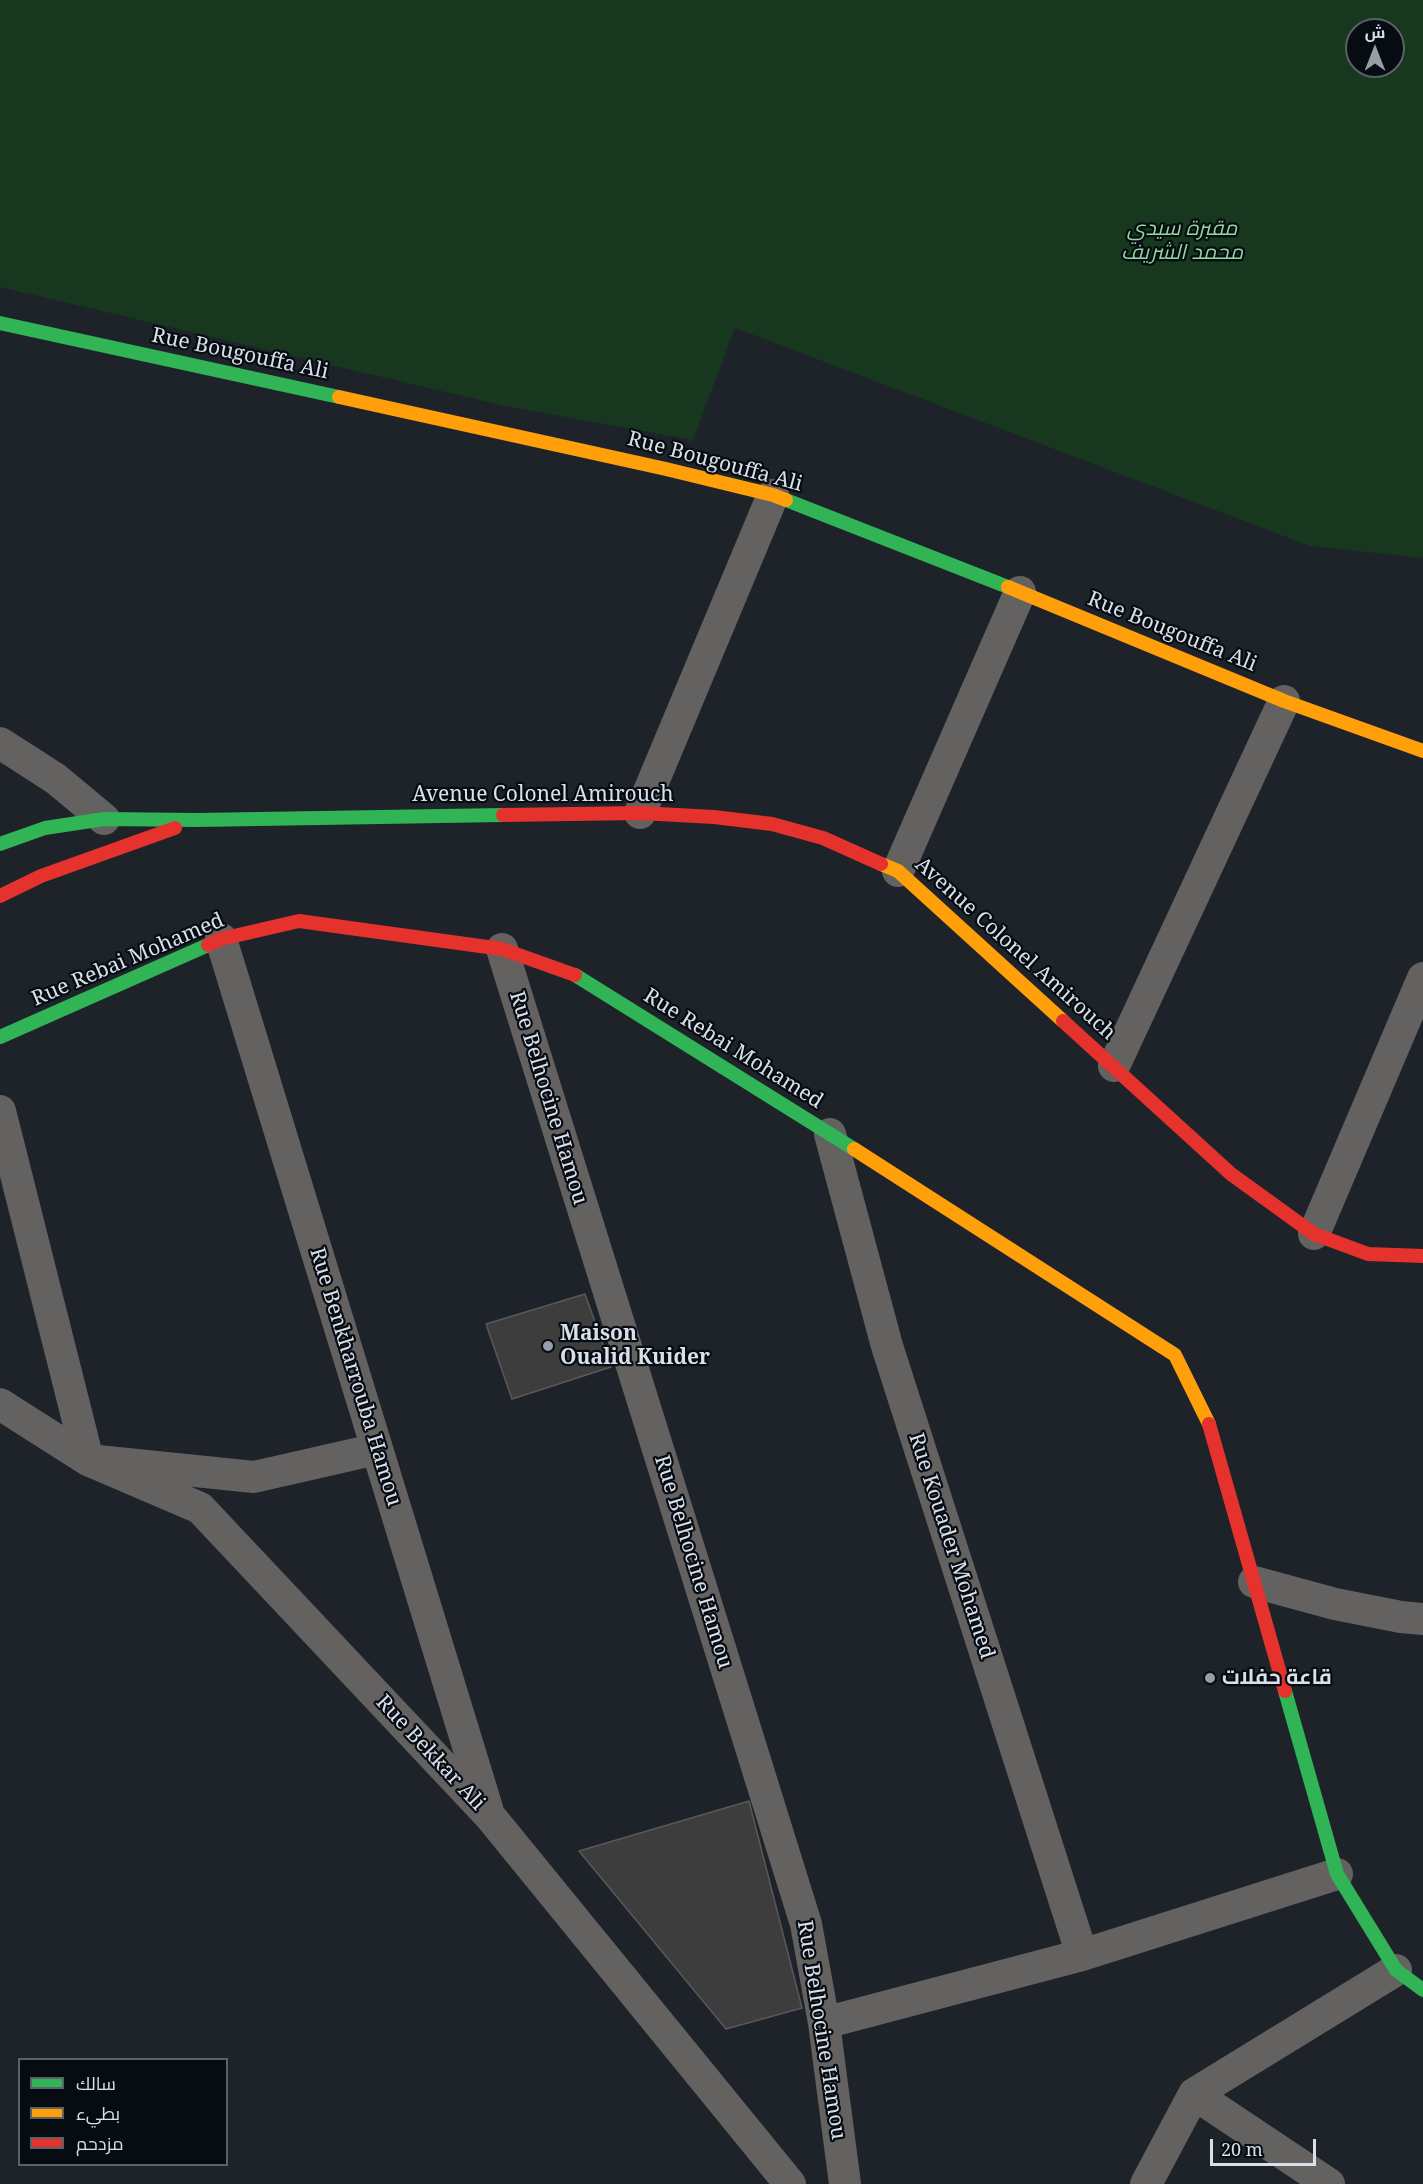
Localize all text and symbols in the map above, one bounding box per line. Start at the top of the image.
north arrow [1345,18,1405,78]
text: ش [1365,21,1385,43]
park label: مقبرة سيدي محمد الشريف [1121,216,1243,266]
street label: Rue Bougouffa Ali [149,323,331,385]
street label: Rue Bougouffa Ali [625,427,805,497]
street label: Rue Bougouffa Ali [1084,587,1260,677]
street label: Avenue Colonel Amirouch [412,782,674,808]
street label: Avenue Colonel Amirouch [909,852,1121,1046]
street label: Rue Rebai Mohamed [28,908,228,1012]
street label: Rue Rebai Mohamed [639,984,827,1114]
street label: Rue Belhocine Hamou [504,988,592,1208]
street label: Rue Benkharrouba Hamou [304,1245,406,1509]
place label: Maison Oualid Kuider [560,1321,710,1371]
marker: Maison Oualid Kuider [541,1339,555,1353]
street label: Rue Kouader Mohamed [903,1430,999,1662]
street label: Rue Belhocine Hamou [649,1452,737,1672]
place label: قاعة حفلات [1222,1665,1332,1691]
marker: قاعة حفلات [1203,1671,1217,1685]
street label: Rue Bekkar Ali [370,1690,490,1816]
street label: Rue Belhocine Hamou [791,1918,851,2142]
legend [18,2058,228,2166]
text: سالك [76,2071,116,2095]
text: بطيء [76,2101,120,2125]
scale bar [1213,2127,1320,2165]
text: مزدحم [76,2131,124,2155]
text: 20 m [1221,2137,1263,2161]

